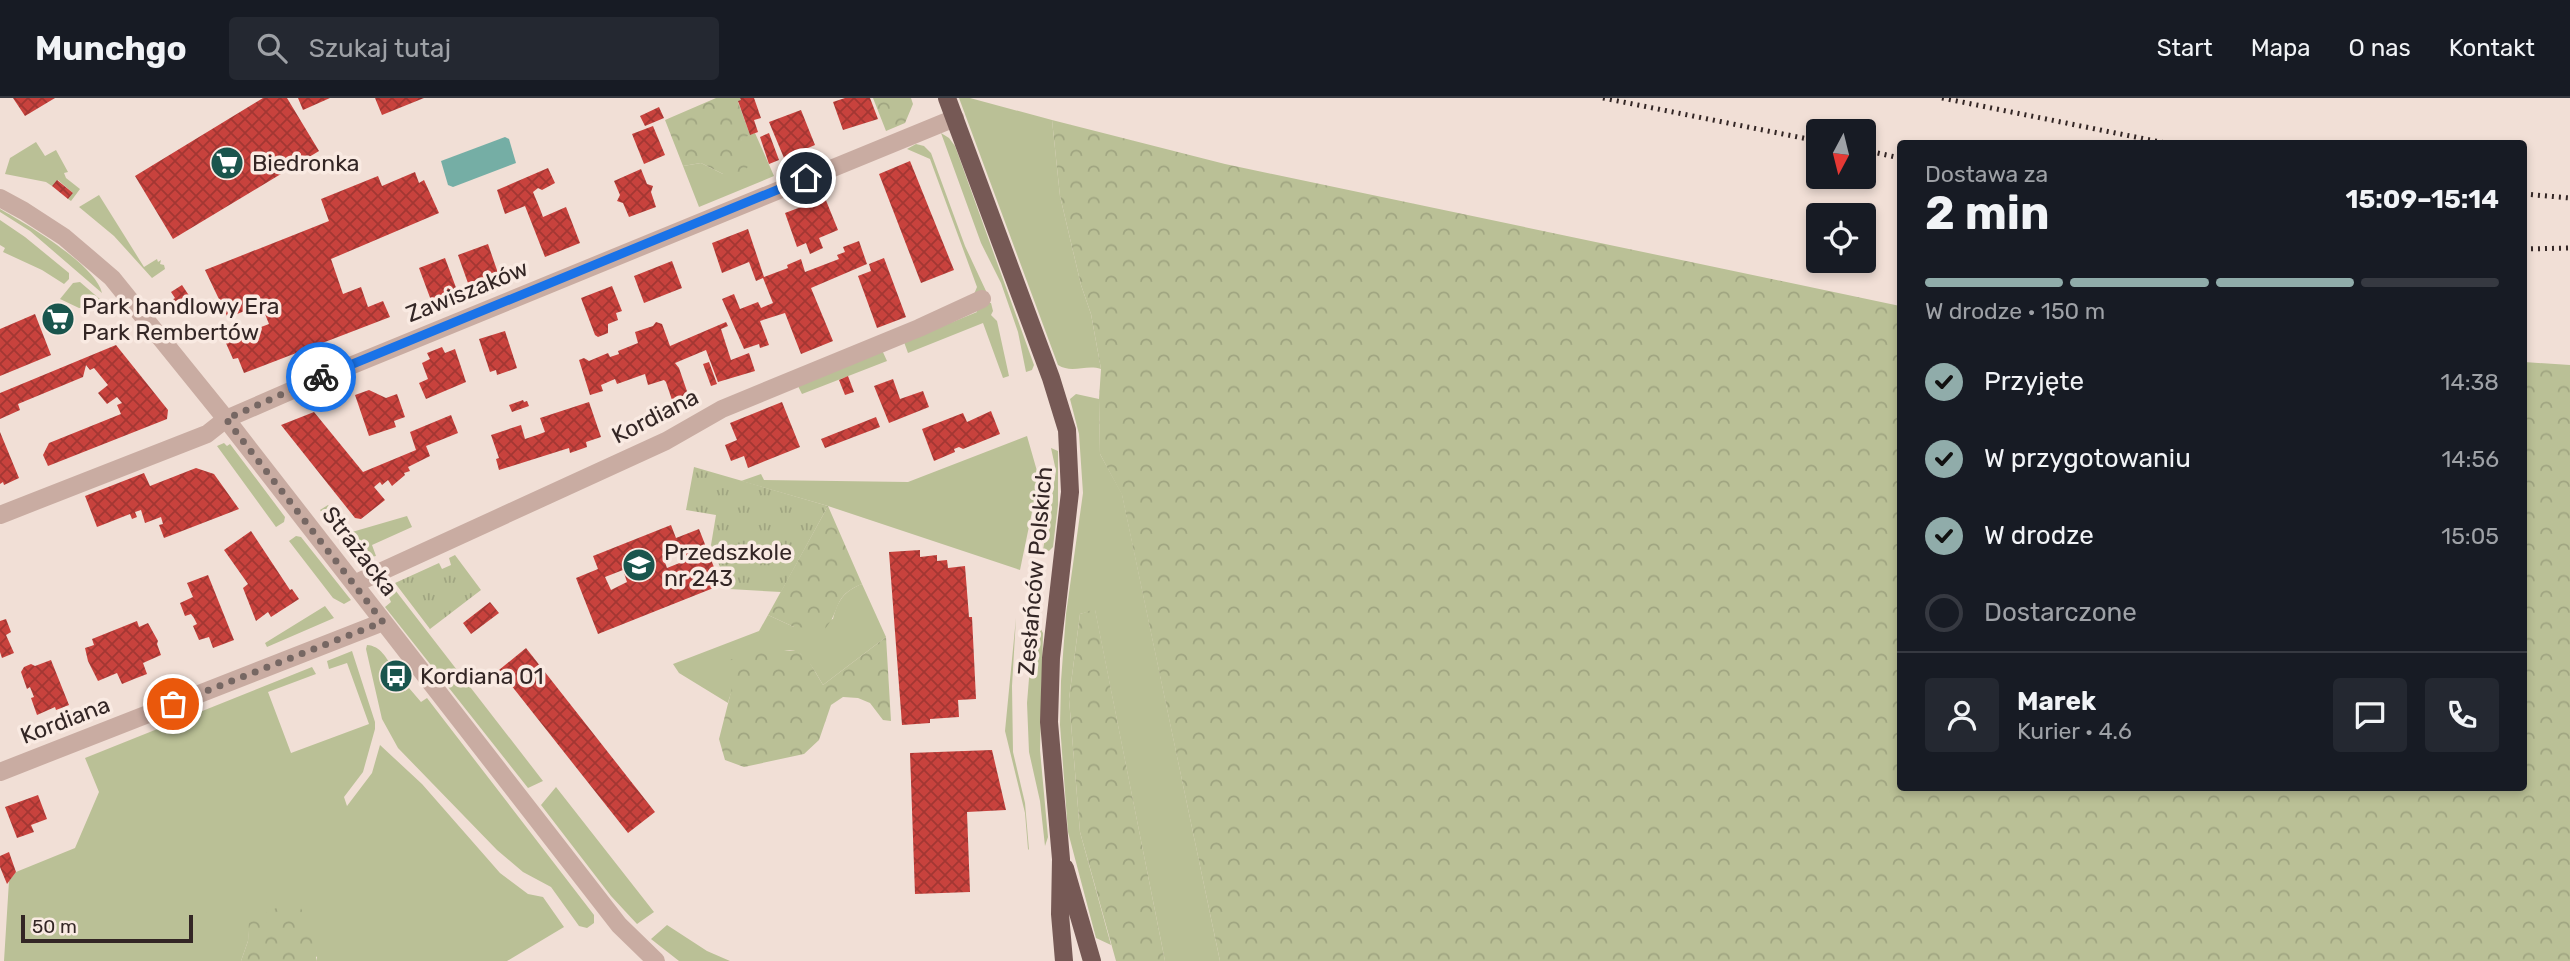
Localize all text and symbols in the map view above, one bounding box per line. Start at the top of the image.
search box [229,17,719,80]
text: Munchgo [35,29,187,68]
icon: search [253,29,291,67]
text: Szukaj tutaj [309,33,451,64]
text: Start [2157,34,2213,62]
text: Mapa [2251,34,2311,62]
text: O nas [2349,34,2411,62]
text: Kontakt [2449,34,2535,62]
north arrow [1806,119,1876,189]
map controls [1806,119,1876,273]
supermarket icon: Biedronka [208,144,246,182]
pin [776,148,836,208]
place label: Biedronka [252,149,359,177]
icon: home [787,159,825,197]
text: Dostawa za [1925,160,2048,188]
text: 15:09–15:14 [2345,184,2499,215]
text: 2 min [1925,186,2050,241]
button: locate [1806,203,1876,273]
street label: Zawiszaków [402,254,532,328]
place label: Park handlowy Era Park Rembertów [82,292,279,346]
text: W drodze · 150 m [1925,297,2105,325]
supermarket icon: Park handlowy Era Park Rembertów [39,300,77,338]
courier [286,342,356,412]
icon: bike [302,358,340,396]
icon: check [1925,363,1963,401]
text: Przyjęte [1984,366,2084,397]
text: 14:38 [2441,368,2499,396]
street label: Kordiana [607,382,703,450]
icon: check [1925,440,1963,478]
text: W przygotowaniu [1984,443,2191,474]
text: 14:56 [2441,445,2499,473]
street label: Zesłańców Polskich [1012,465,1058,677]
street label: Strażacka [316,501,404,601]
icon: check [1925,517,1963,555]
text: W drodze [1984,520,2094,551]
text: 15:05 [2441,522,2499,550]
place label: Przedszkole nr 243 [664,538,792,592]
school or university icon: Przedszkole nr 243 [620,546,658,584]
text: Dostarczone [1984,597,2137,628]
bus stop icon: Kordiana 01 [377,657,415,695]
place label: Kordiana 01 [420,662,544,690]
pin [143,674,203,734]
button: person [1925,678,1999,752]
button: chat [2333,678,2407,752]
button: phone [2425,678,2499,752]
icon: bag [154,685,192,723]
text: Marek [2017,686,2096,717]
street label: Kordiana [16,690,114,750]
text: Kurier · 4.6 [2017,717,2132,745]
scale bar [21,912,192,944]
text: 50 m [32,915,77,938]

